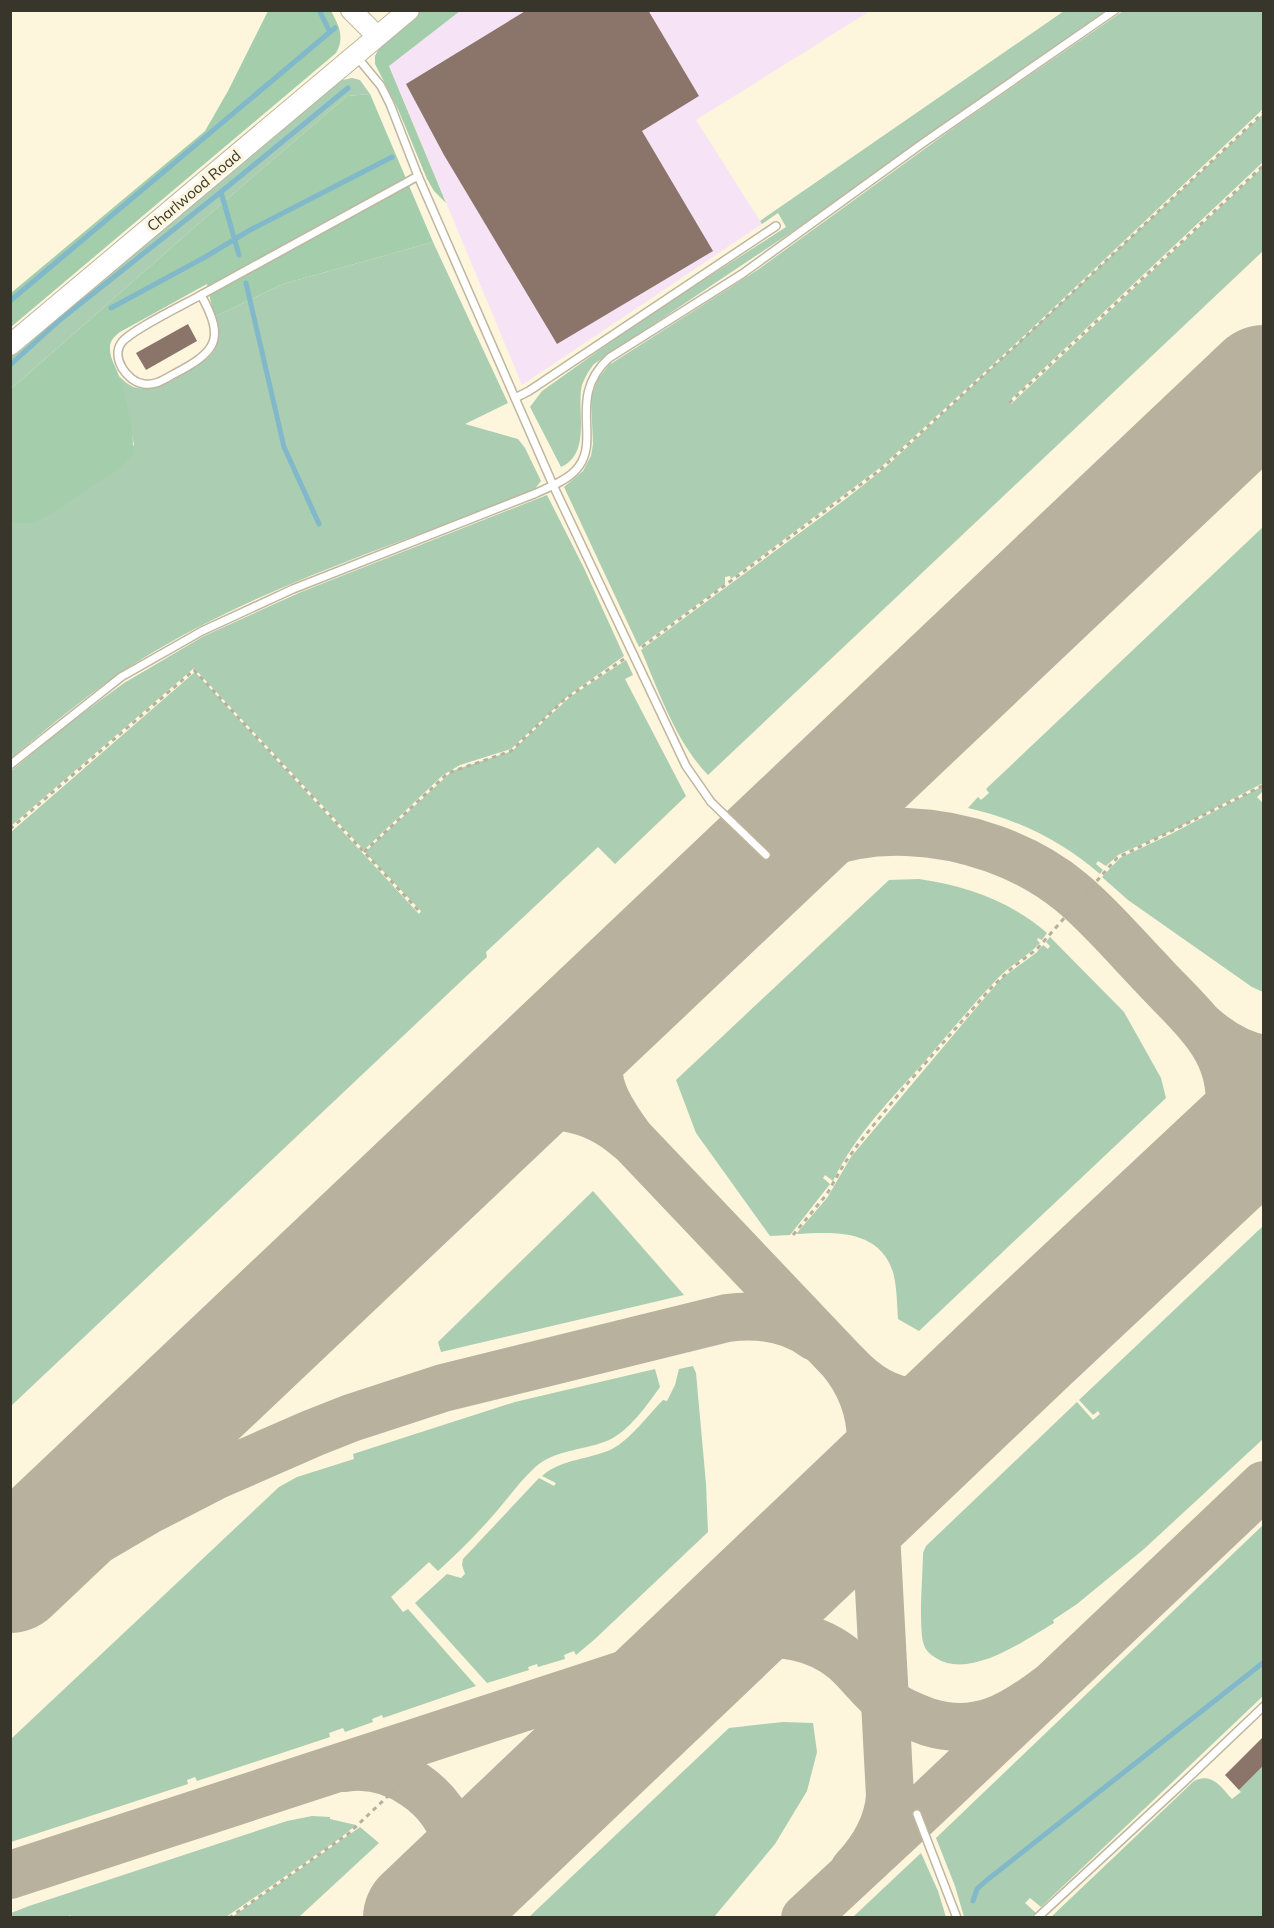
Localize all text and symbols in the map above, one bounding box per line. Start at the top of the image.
street label: Charlwood Road [143,146,245,235]

